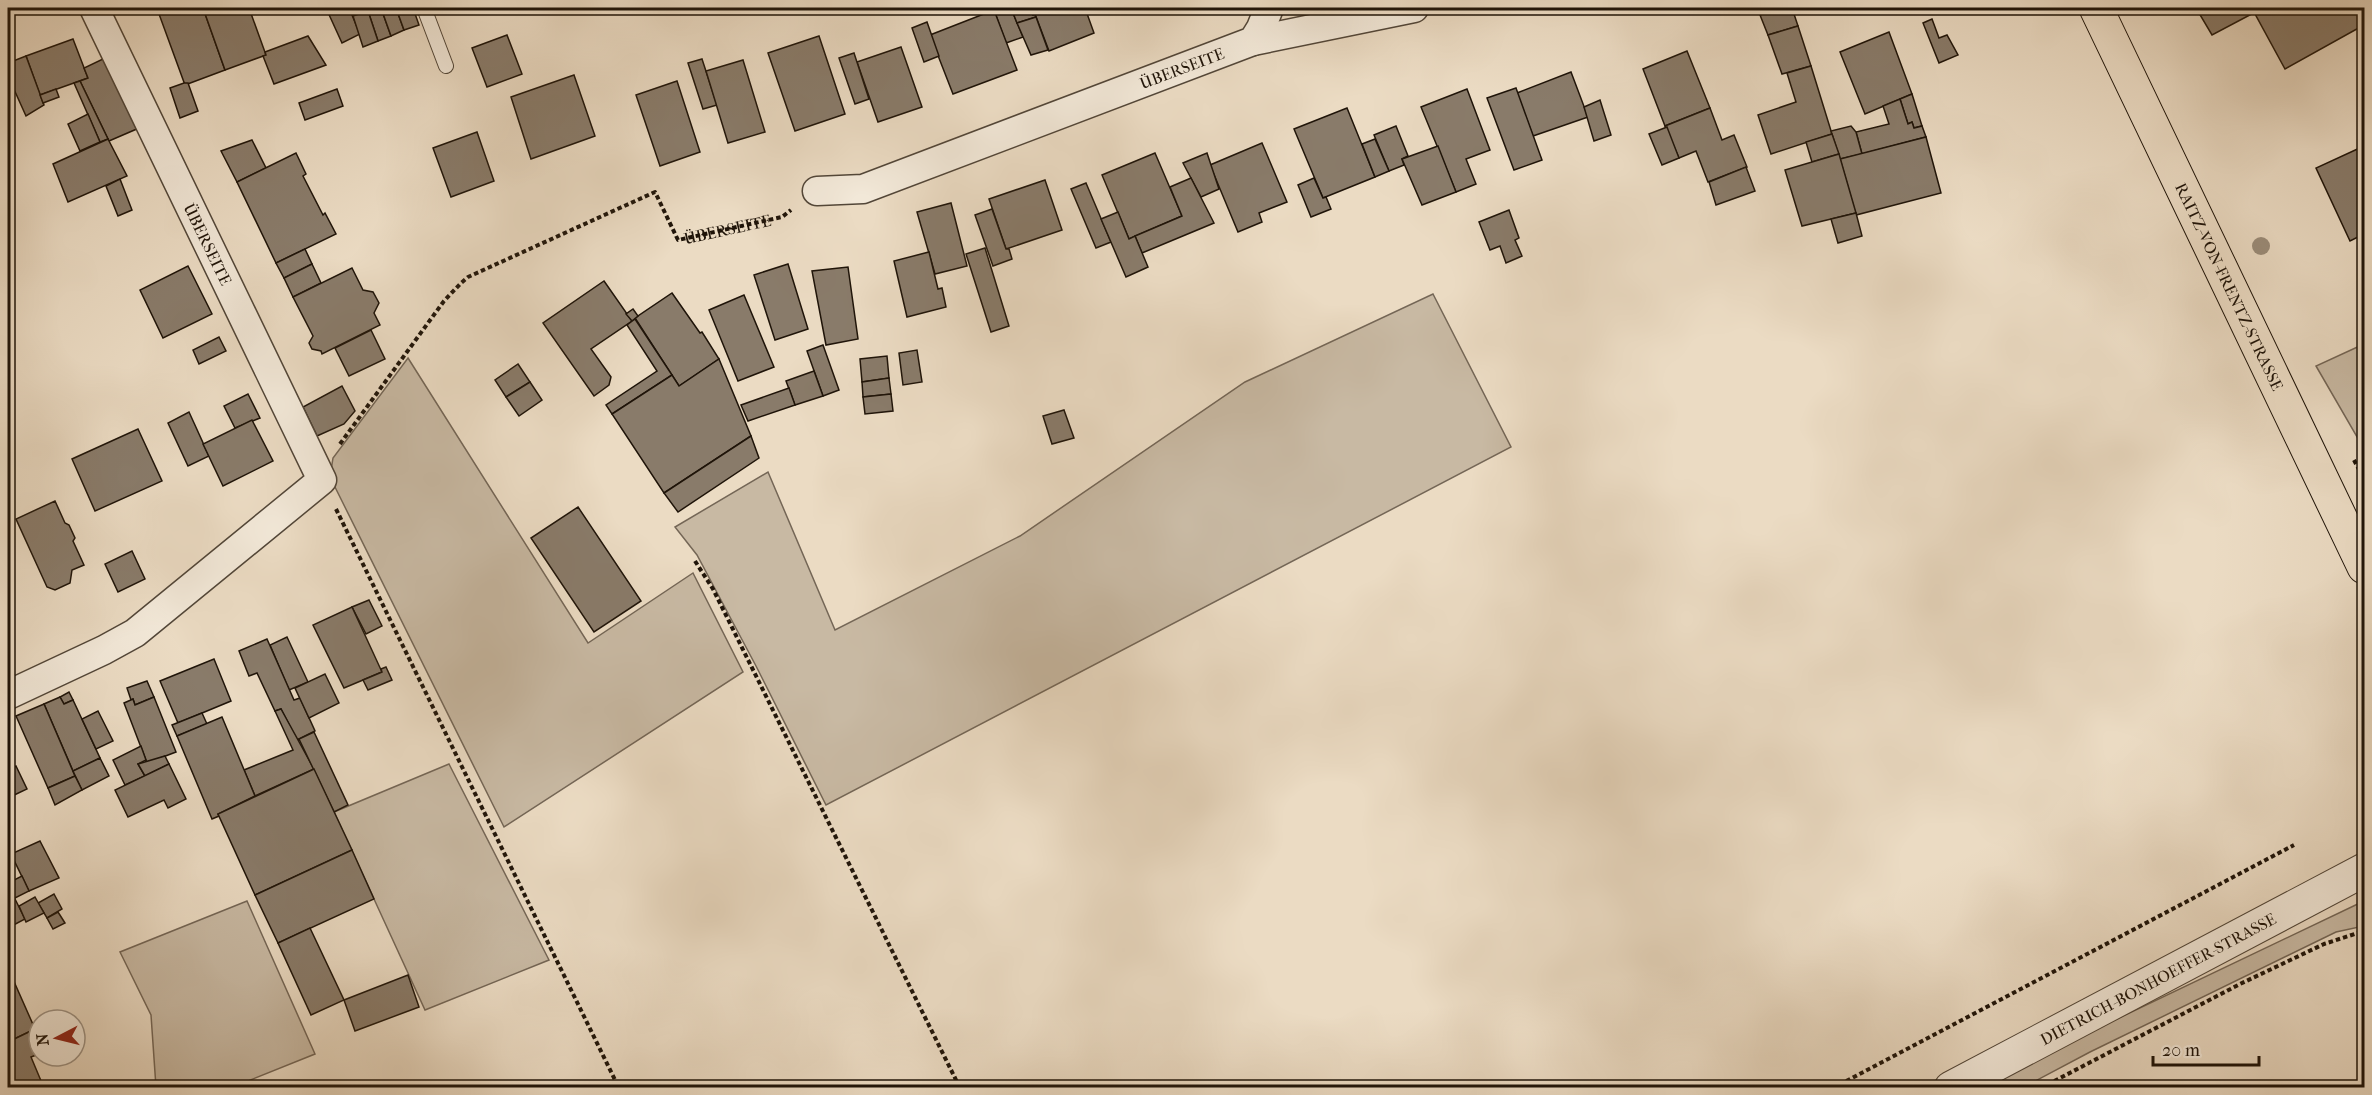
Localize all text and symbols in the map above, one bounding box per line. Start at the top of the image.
street label: ÜBERSEITE [1137,44,1227,93]
street label: RAITZ-VON-FRENTZ-STRASSE [2171,180,2287,394]
street label: ÜBERSEITE [180,200,236,289]
street label: ÜBERSEITE [682,211,773,248]
street label: DIETRICH-BONHOEFFER-STRASSE [2037,909,2279,1049]
north arrow [27,1008,87,1068]
scale bar [2153,1029,2260,1067]
text: N [32,1032,53,1047]
text: 20 m [2162,1040,2200,1061]

